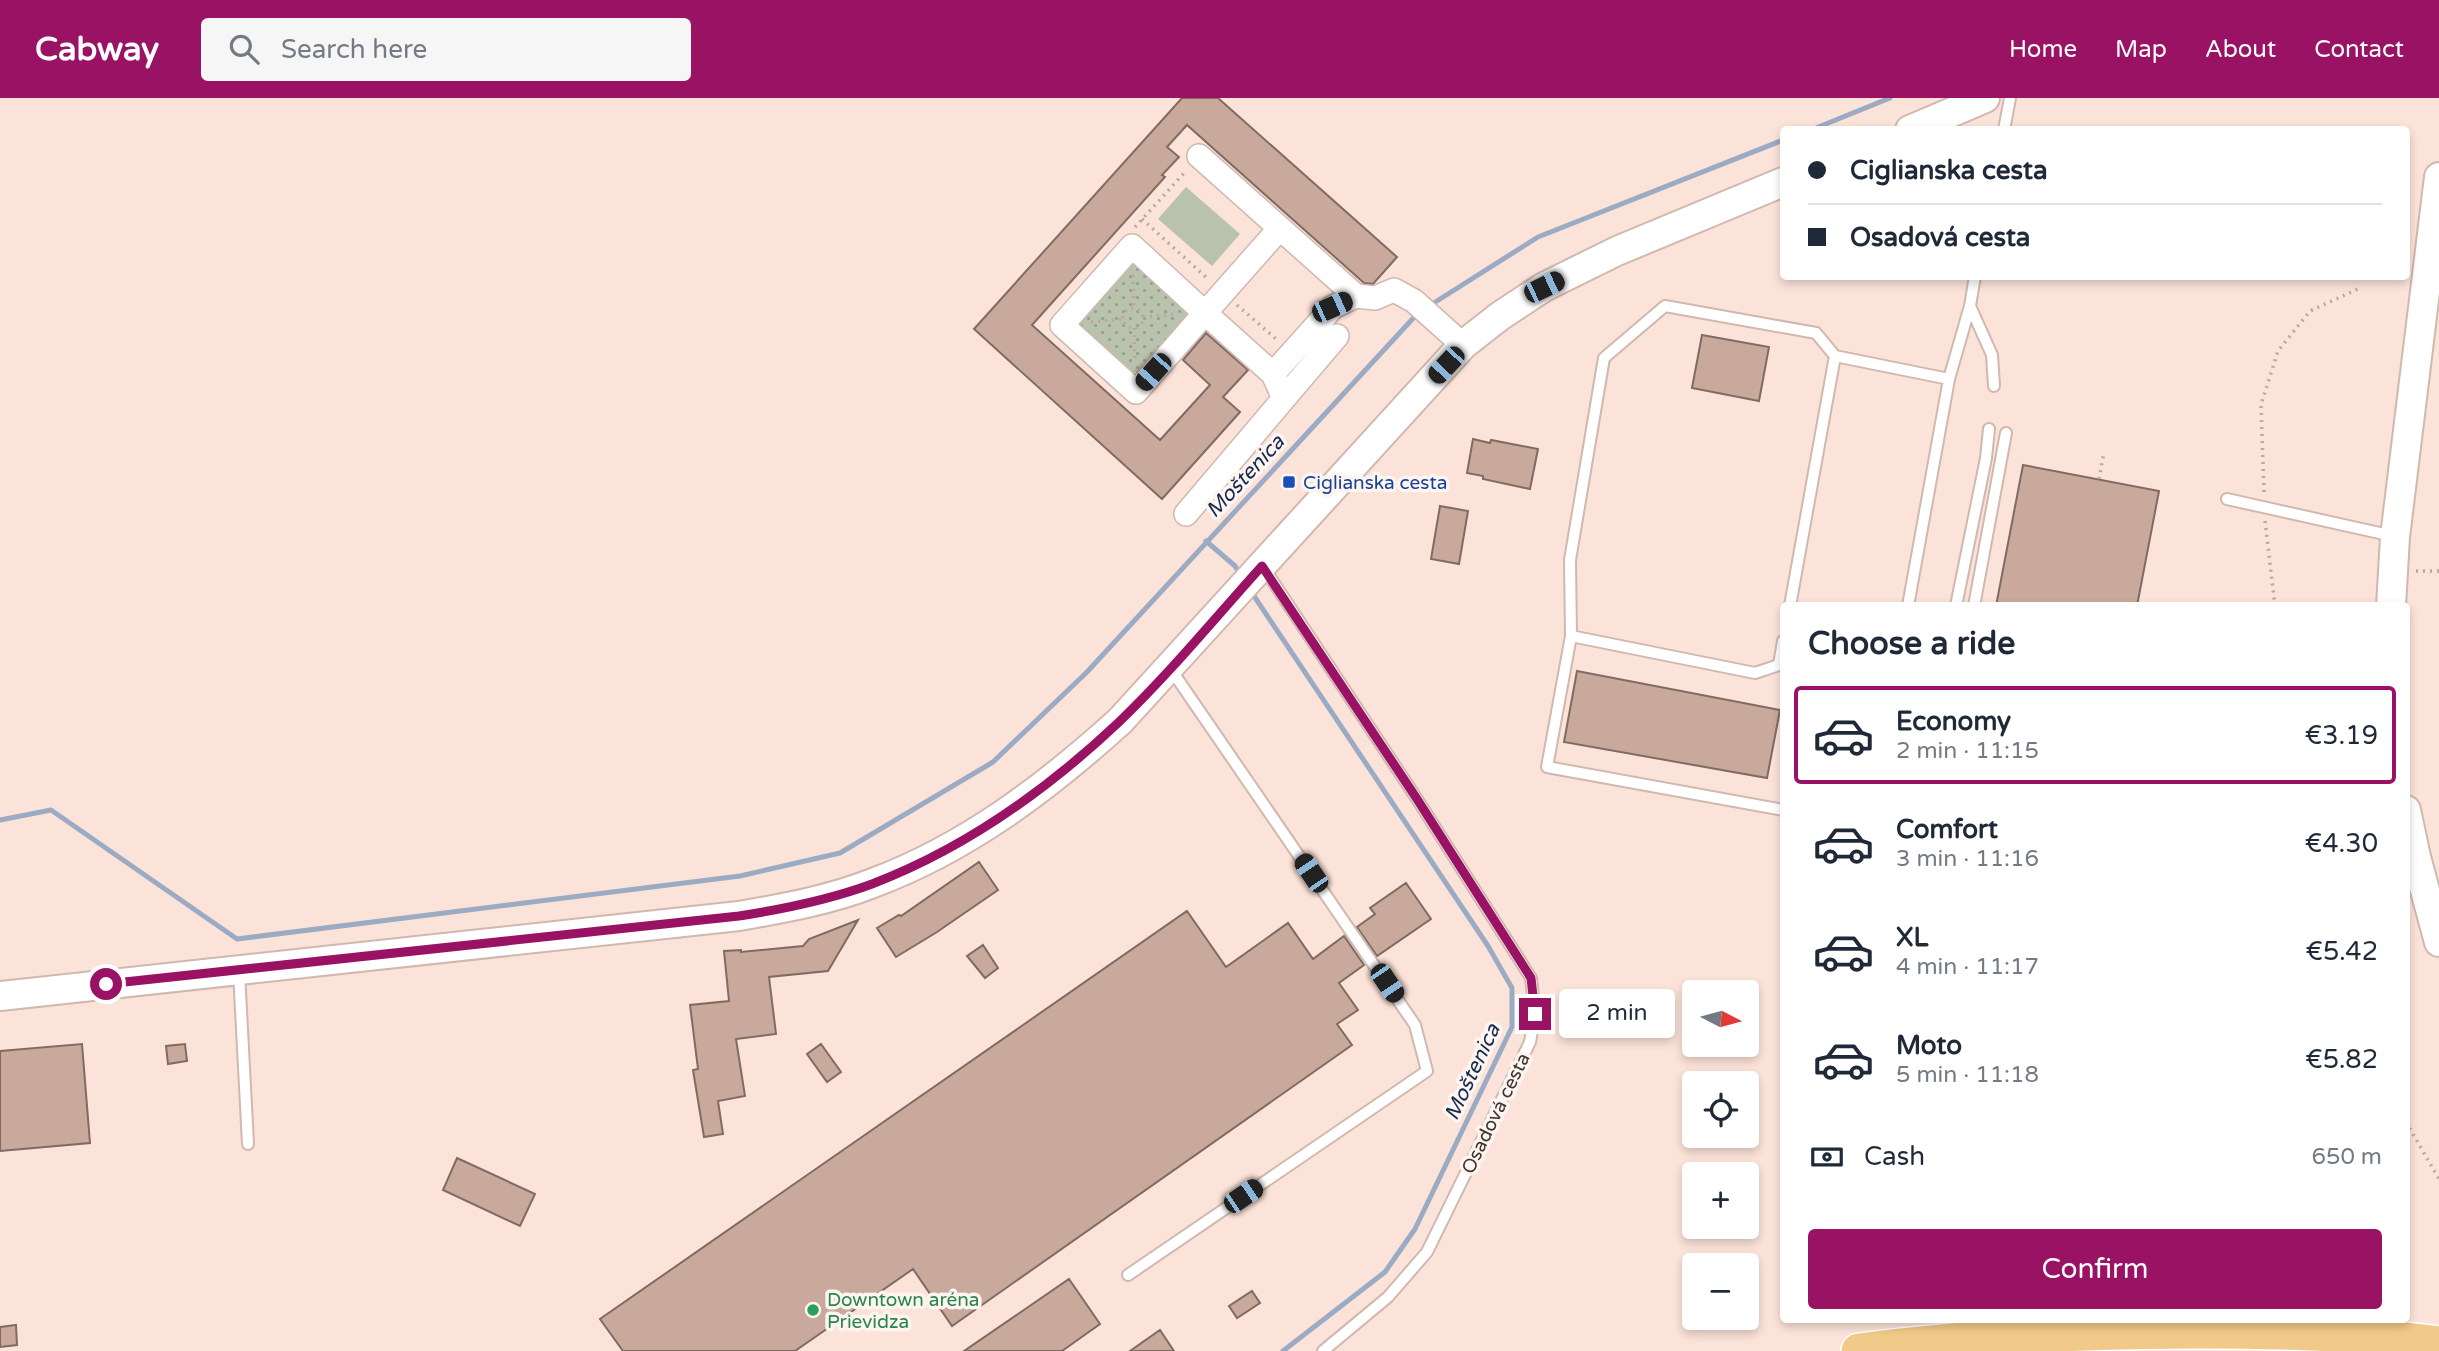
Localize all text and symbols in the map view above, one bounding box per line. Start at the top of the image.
search box [201,18,691,81]
text: Cabway [35,30,159,69]
icon: search [225,30,263,68]
text: Search here [281,34,427,65]
text: Home [2009,35,2077,64]
text: Map [2115,35,2167,64]
text: About [2205,35,2276,64]
text: Contact [2314,35,2404,64]
text: Ciglianska cesta [1850,155,2048,186]
text: Osadová cesta [1850,222,2030,253]
car [1521,268,1568,306]
car [1309,289,1356,325]
car [1424,342,1469,388]
car [1132,349,1175,395]
water label: Moštenica [1201,429,1291,523]
place label: Ciglianska cesta [1303,472,1447,494]
marker: Ciglianska cesta [1281,474,1297,490]
text: Choose a ride [1808,625,2015,663]
icon: car [1812,704,1875,767]
text: Economy [1896,706,2011,737]
text: €3.19 [2305,720,2378,751]
text: 2 min · 11:15 [1896,737,2039,765]
icon: car [1812,812,1875,875]
text: Comfort [1896,814,1998,845]
text: €4.30 [2305,828,2378,859]
text: 3 min · 11:16 [1896,845,2039,873]
car [1291,850,1332,896]
icon: car [1812,920,1875,983]
text: XL [1896,922,1928,953]
text: €5.42 [2305,936,2378,967]
text: 4 min · 11:17 [1896,953,2039,981]
car [1367,960,1408,1006]
route start [90,968,122,1000]
north arrow [1682,980,1759,1057]
map controls [1682,980,1759,1330]
callout: 2 min [1560,990,1675,1038]
route end [1519,998,1551,1030]
text: 2 min [1586,999,1648,1027]
water label: Moštenica [1439,1019,1506,1124]
icon: car [1812,1028,1875,1091]
text: Moto [1896,1030,1962,1061]
text: €5.82 [2305,1044,2378,1075]
street label: Osadová cesta [1457,1049,1535,1178]
text: 5 min · 11:18 [1896,1061,2039,1089]
button: locate [1682,1071,1759,1148]
icon: cash [1808,1138,1846,1176]
text: Cash [1864,1141,1925,1172]
text: 650 m [2312,1143,2382,1171]
button: + [1682,1162,1759,1239]
car [1220,1176,1267,1216]
button: Confirm [1808,1229,2382,1309]
button: − [1682,1253,1759,1330]
place label: Downtown aréna Prievidza [827,1289,980,1333]
marker: Downtown aréna Prievidza [805,1302,821,1318]

